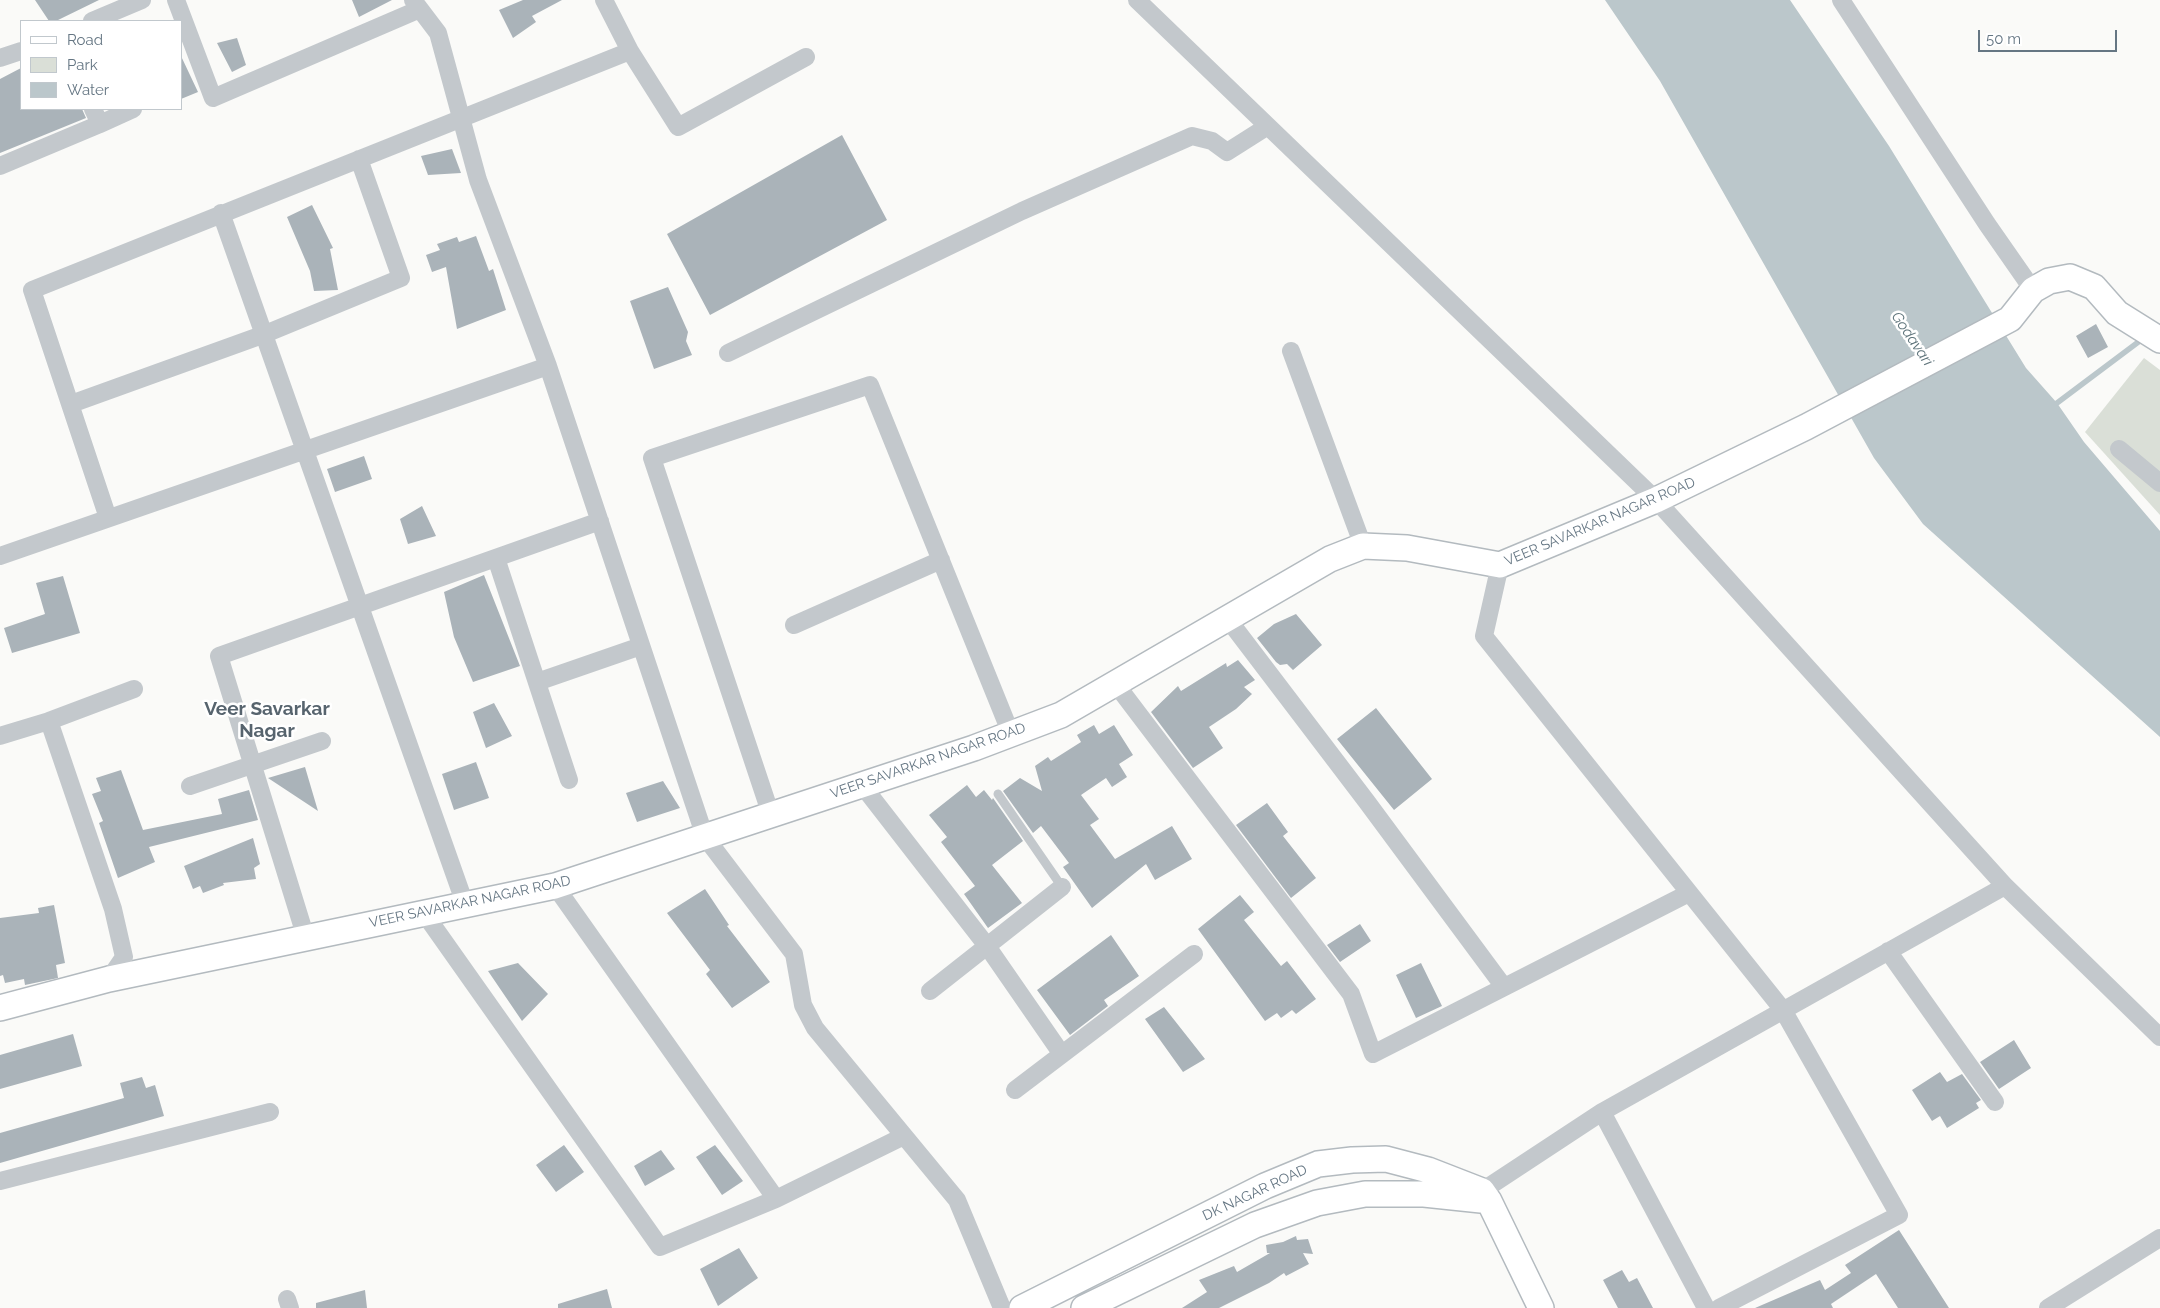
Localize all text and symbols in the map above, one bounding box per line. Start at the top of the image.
legend [20,20,182,110]
scale bar [1980,20,2119,52]
text: 50 m [1986,30,2021,48]
text: Road [67,31,103,49]
text: Park [67,56,98,74]
text: Water [67,81,109,99]
water label: Godavari [1887,309,1937,369]
street label: VEER SAVARKAR NAGAR ROAD [1502,474,1698,570]
district label: Veer Savarkar Nagar [204,698,330,742]
street label: VEER SAVARKAR NAGAR ROAD [828,720,1028,802]
street label: VEER SAVARKAR NAGAR ROAD [368,872,572,932]
street label: DK NAGAR ROAD [1200,1161,1310,1225]

